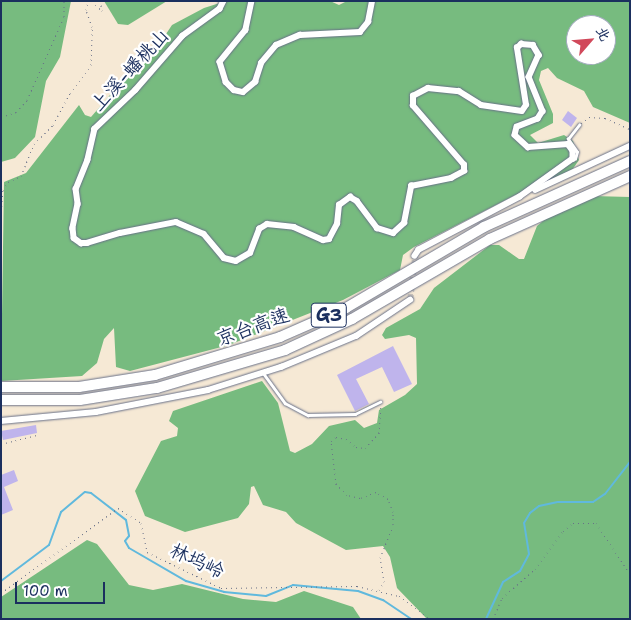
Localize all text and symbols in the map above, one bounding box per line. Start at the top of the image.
north arrow [566,15,616,65]
text: 北 [592,23,615,44]
street label: 上溪-蟠桃山 [86,24,174,116]
road number: G3 [310,300,348,330]
street label: 京台高速 [213,303,293,351]
street label: 林坞岭 [166,539,228,583]
scale bar [18,572,108,604]
text: 100 m [23,581,68,601]

